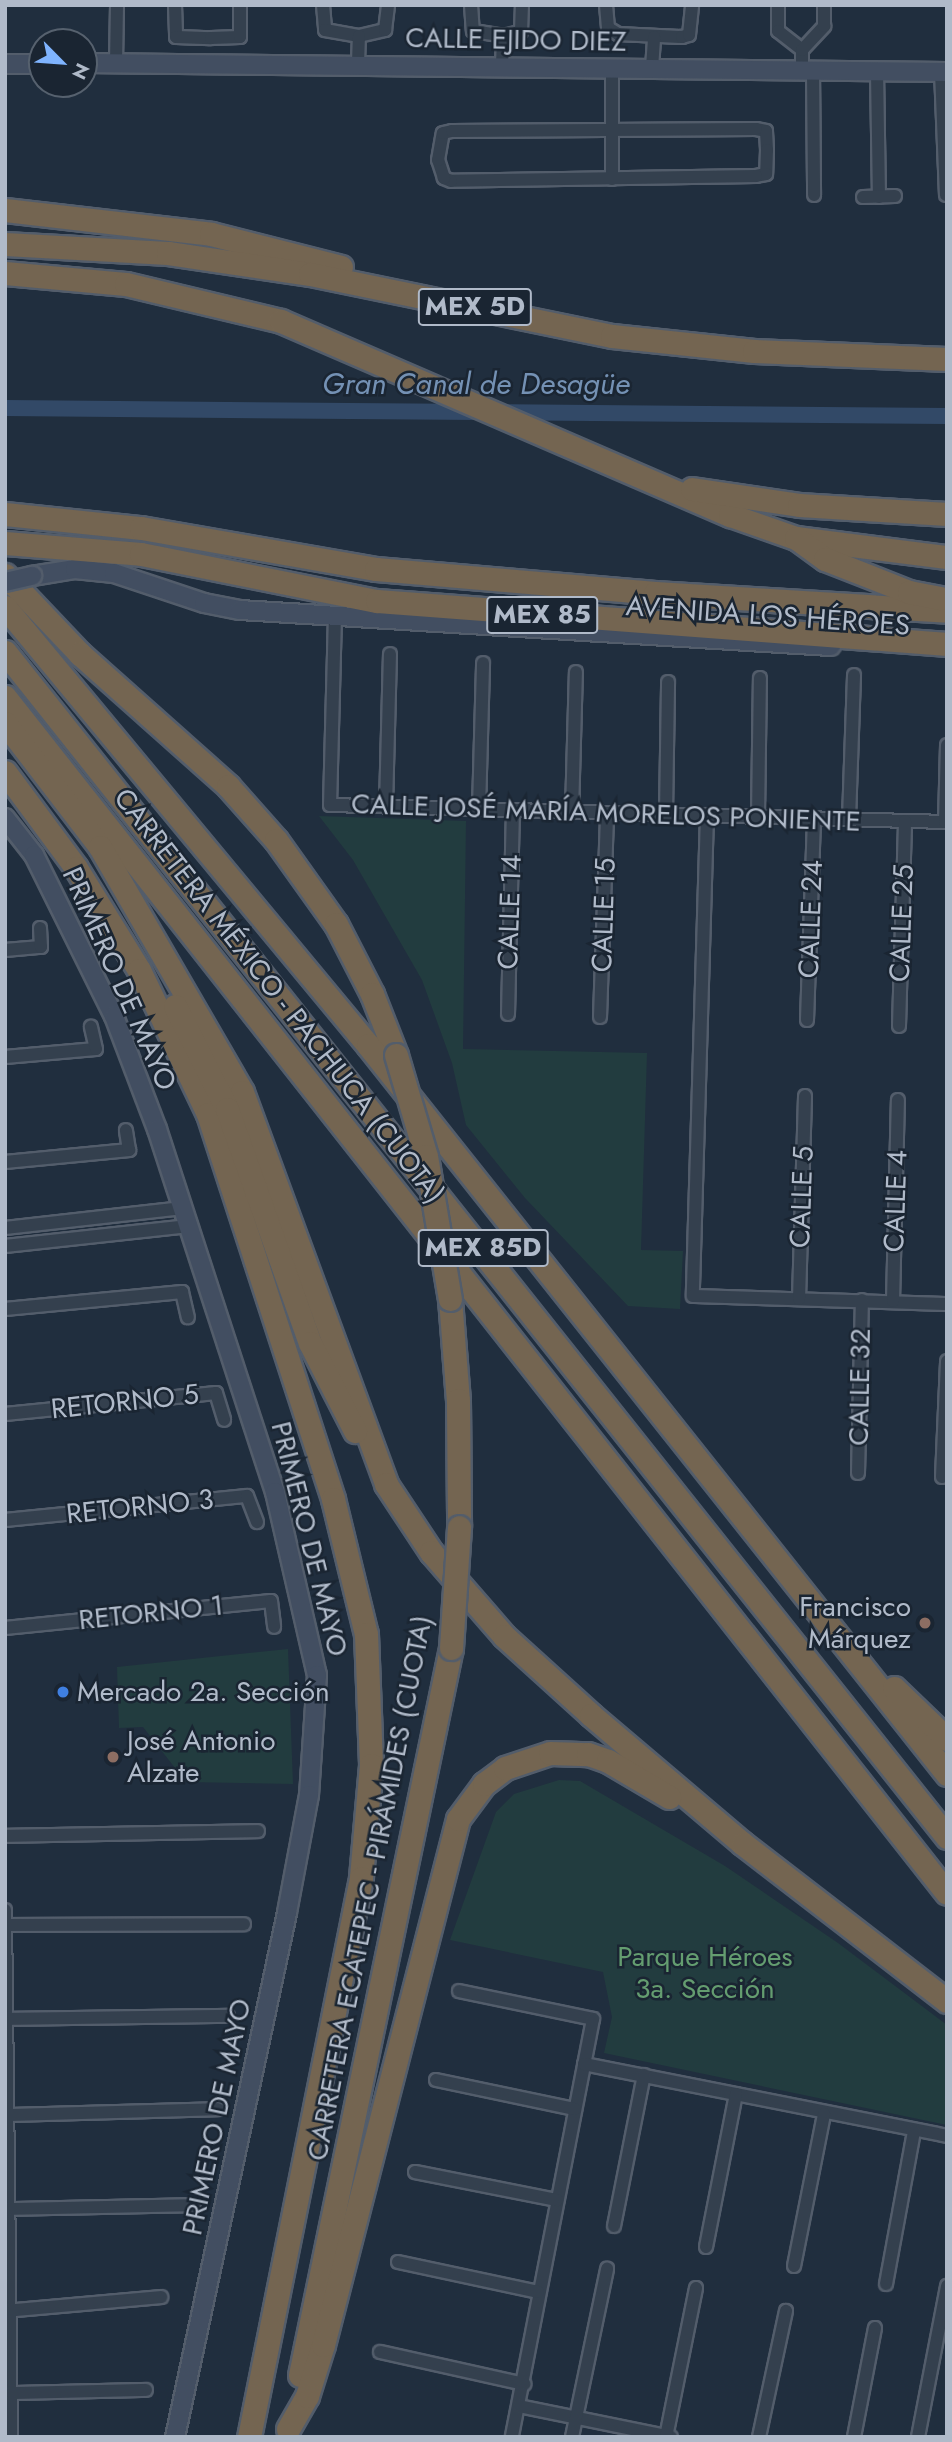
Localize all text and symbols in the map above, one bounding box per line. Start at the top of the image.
street label: CALLE EJIDO DIEZ [405,21,627,59]
north arrow [28,28,98,98]
text: N [65,59,96,84]
road number: MEX 5D [417,284,533,330]
water label: Gran Canal de Desagüe [322,366,630,402]
street label: AVENIDA LOS HÉROES [625,589,911,643]
road number: MEX 85 [486,593,598,638]
street label: CARRETERA MÉXICO - PACHUCA (CUOTA) [107,782,451,1210]
street label: CALLE JOSÉ MARÍA MORELOS PONIENTE [351,787,861,839]
street label: CALLE 14 [491,854,529,970]
street label: CALLE 15 [585,857,623,973]
street label: CALLE 24 [792,859,830,979]
street label: PRIMERO DE MAYO [55,862,183,1096]
street label: CALLE 25 [883,863,921,983]
street label: CALLE 5 [783,1145,821,1249]
street label: CALLE 4 [877,1149,915,1253]
road number: MEX 85D [416,1226,550,1270]
street label: CALLE 32 [842,1328,878,1446]
street label: RETORNO 5 [49,1378,201,1426]
street label: PRIMERO DE MAYO [264,1418,354,1660]
street label: RETORNO 3 [65,1483,215,1531]
street label: RETORNO 1 [77,1589,225,1637]
place label: Francisco Márquez [799,1590,911,1656]
street label: CARRETERA ECATEPEC - PIRÁMIDES (CUOTA) [301,1612,439,2164]
marker: Francisco Márquez [917,1615,933,1631]
place label: Mercado 2a. Sección [77,1675,330,1709]
marker: Mercado 2a. Sección [55,1684,71,1700]
place label: José Antonio Alzate [127,1724,276,1790]
marker: José Antonio Alzate [105,1749,121,1765]
park label: Parque Héroes 3a. Sección [617,1940,793,2006]
street label: PRIMERO DE MAYO [176,1996,258,2238]

